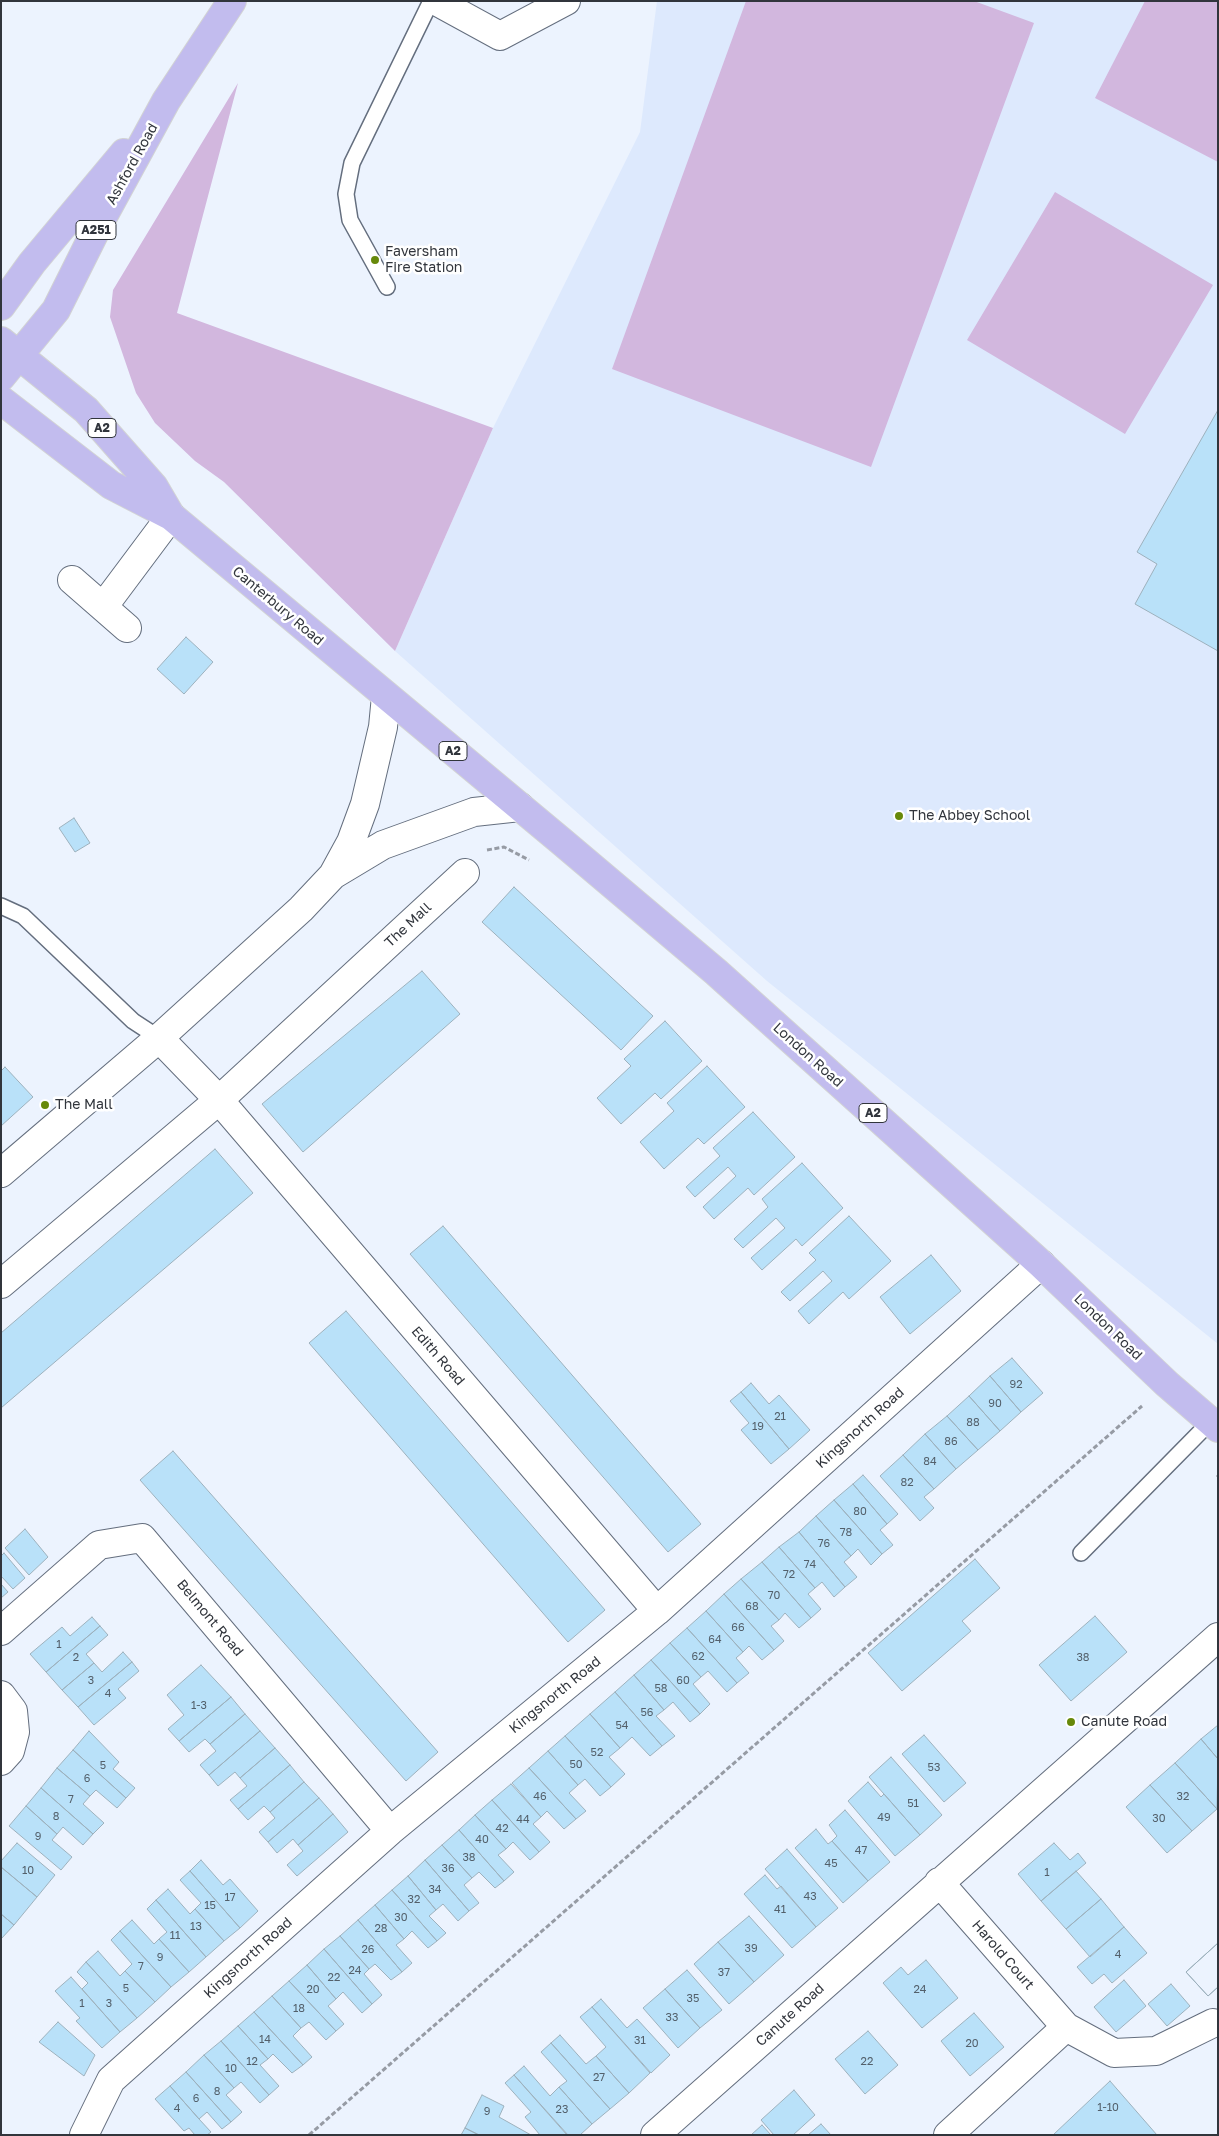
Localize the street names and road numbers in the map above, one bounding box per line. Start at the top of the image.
street label: Ashford Road [103,120,161,208]
road number: A251 [76,220,116,240]
road number: A2 [88,418,116,438]
street label: Canterbury Road [229,563,327,649]
road number: A2 [439,741,467,760]
street label: The Mall [381,899,435,951]
street label: London Road [770,1019,846,1091]
road number: A2 [859,1104,887,1122]
street label: London Road [1070,1290,1146,1364]
street label: Edith Road [408,1323,468,1389]
street label: Kingsnorth Road [812,1384,908,1472]
street label: Belmont Road [173,1576,247,1660]
street label: Kingsnorth Road [506,1653,604,1737]
street label: Kingsnorth Road [200,1914,296,2002]
street label: Harold Court [968,1917,1038,1993]
street label: Canute Road [752,1980,828,2050]

